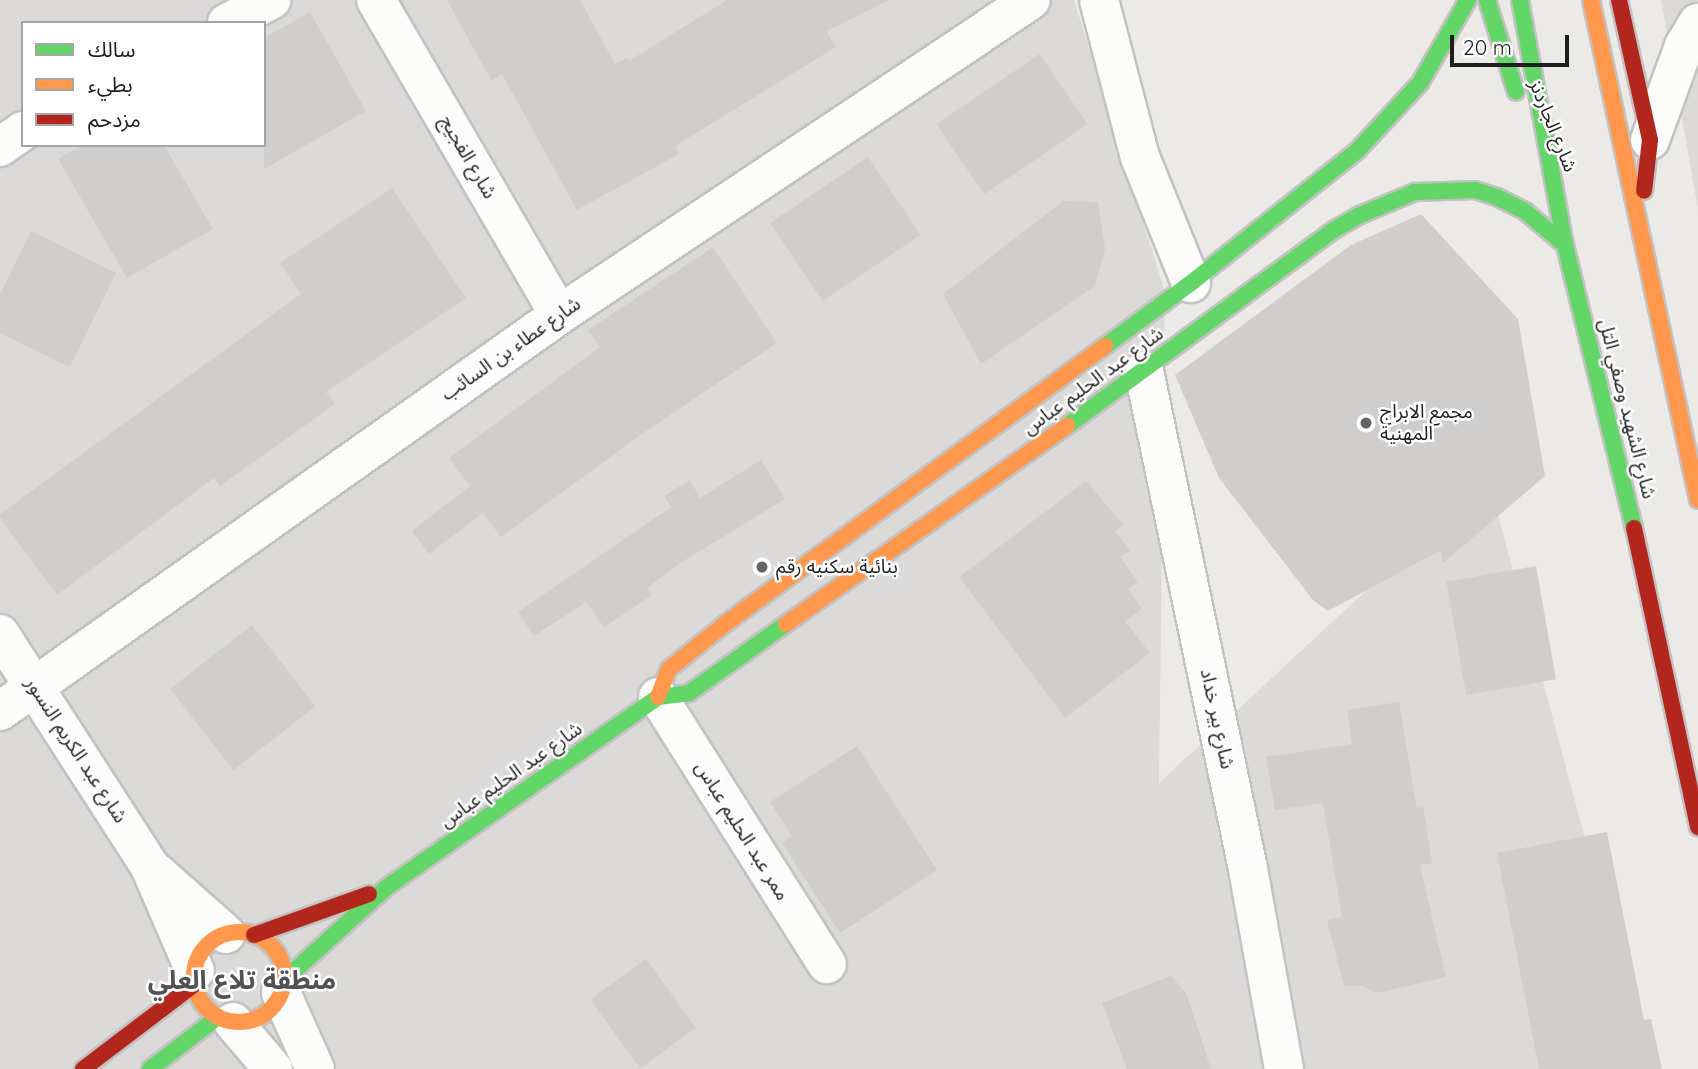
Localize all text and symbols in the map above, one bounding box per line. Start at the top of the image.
legend [21,21,266,147]
scale bar [1453,21,1572,65]
text: 20 m [1463,34,1512,60]
text: سالك [88,36,135,62]
text: بطيء [88,71,133,97]
street label: شارع الجاردنز [1524,77,1582,175]
text: مزدحم [88,106,141,132]
street label: شارع الفجيج [435,111,501,203]
street label: شارع عطاء بن السائب [437,292,585,406]
street label: شارع الشهيد وصفي التل [1594,317,1660,501]
street label: شارع عبد الحليم عباس [1018,322,1168,440]
place label: مجمع الابراج المهنية [1380,401,1473,445]
marker: مجمع الابراج المهنية [1358,415,1374,431]
place label: بنائية سكنيه رقم [776,556,898,578]
marker: بنائية سكنيه رقم [754,559,770,575]
street label: شارع بير خداد [1195,667,1239,771]
street label: شارع عبد الكريم النسور [20,673,132,827]
street label: شارع عبد الحليم عباس [435,717,587,833]
street label: ممر عبد الحليم عباس [690,757,794,905]
district label: منطقة تلاع العلي [148,964,336,996]

